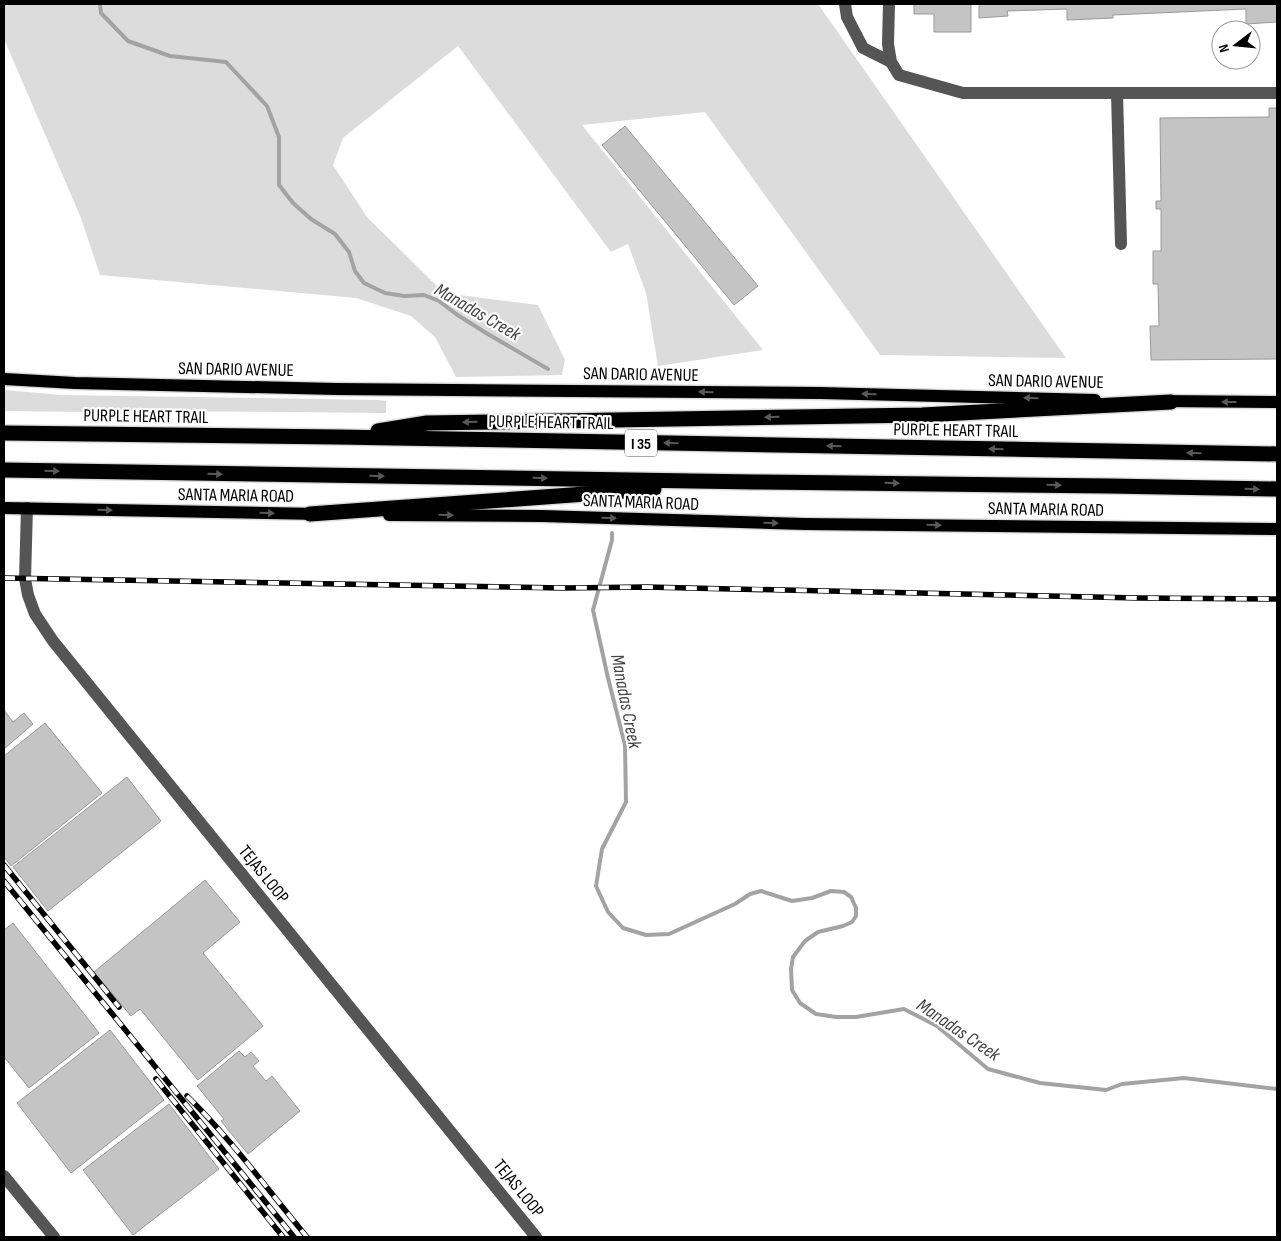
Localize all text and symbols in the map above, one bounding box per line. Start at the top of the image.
north arrow [1211,20,1261,70]
text: N [1215,43,1233,54]
water label: Manadas Creek [430,278,525,347]
street label: SAN DARIO AVENUE [178,358,294,381]
street label: SAN DARIO AVENUE [583,363,699,386]
street label: SAN DARIO AVENUE [988,370,1104,393]
one-way arrow [698,388,714,396]
one-way arrow [860,390,876,398]
one-way arrow [1023,394,1039,402]
one-way arrow [1220,398,1236,406]
street label: PURPLE HEART TRAIL [83,405,209,428]
street label: PURPLE HEART TRAIL [488,411,614,434]
one-way arrow [764,414,780,422]
one-way arrow [462,418,478,426]
street label: PURPLE HEART TRAIL [893,419,1019,442]
road number: I 35 [625,429,657,456]
one-way arrow [663,439,679,447]
one-way arrow [825,442,841,450]
one-way arrow [988,445,1004,453]
one-way arrow [1185,449,1201,457]
one-way arrow [45,467,61,475]
one-way arrow [207,470,223,478]
one-way arrow [370,472,386,480]
one-way arrow [532,475,548,483]
one-way arrow [884,479,900,487]
one-way arrow [1046,481,1062,489]
street label: SANTA MARIA ROAD [178,484,294,507]
one-way arrow [1244,485,1260,493]
street label: SANTA MARIA ROAD [583,490,699,515]
street label: SANTA MARIA ROAD [988,498,1104,521]
one-way arrow [97,506,113,514]
one-way arrow [260,509,276,517]
one-way arrow [439,511,455,519]
one-way arrow [601,514,617,522]
one-way arrow [764,519,780,527]
one-way arrow [926,521,942,529]
water label: Manadas Creek [605,652,646,751]
street label: TEJAS LOOP [234,841,294,908]
water label: Manadas Creek [912,994,1005,1067]
street label: TEJAS LOOP [489,1155,549,1222]

